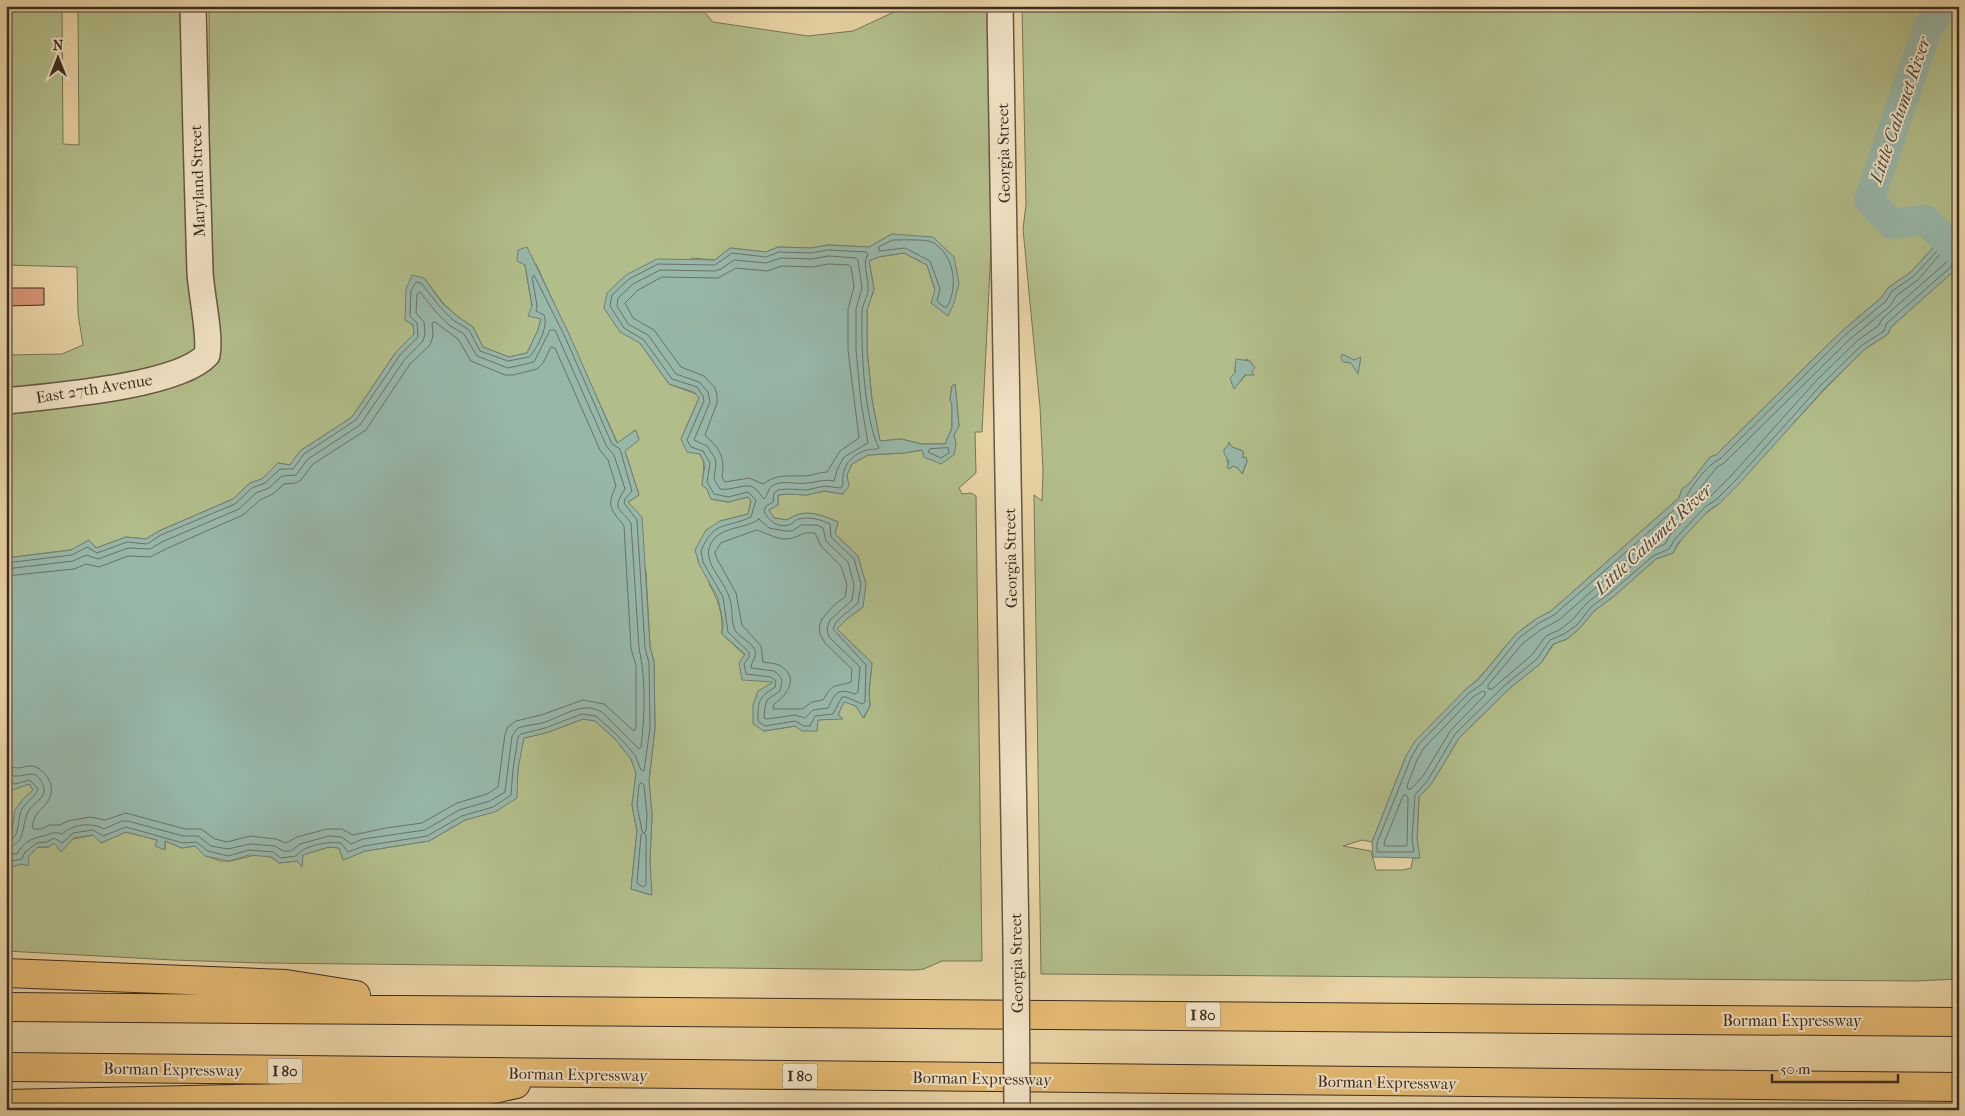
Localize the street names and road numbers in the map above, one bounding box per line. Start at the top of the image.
street label: Georgia Street [993,102,1014,203]
street label: Maryland Street [186,124,209,238]
street label: East 27th Avenue [34,370,154,407]
street label: Georgia Street [1000,507,1021,608]
street label: Georgia Street [1006,912,1027,1013]
road number: I 80 [1186,1002,1220,1028]
street label: Borman Expressway [1722,1011,1862,1030]
road number: I 80 [268,1058,302,1084]
street label: Borman Expressway [103,1059,243,1080]
street label: Borman Expressway [508,1064,648,1085]
road number: I 80 [782,1064,818,1088]
street label: Borman Expressway [912,1068,1052,1089]
street label: Borman Expressway [1317,1072,1457,1093]

